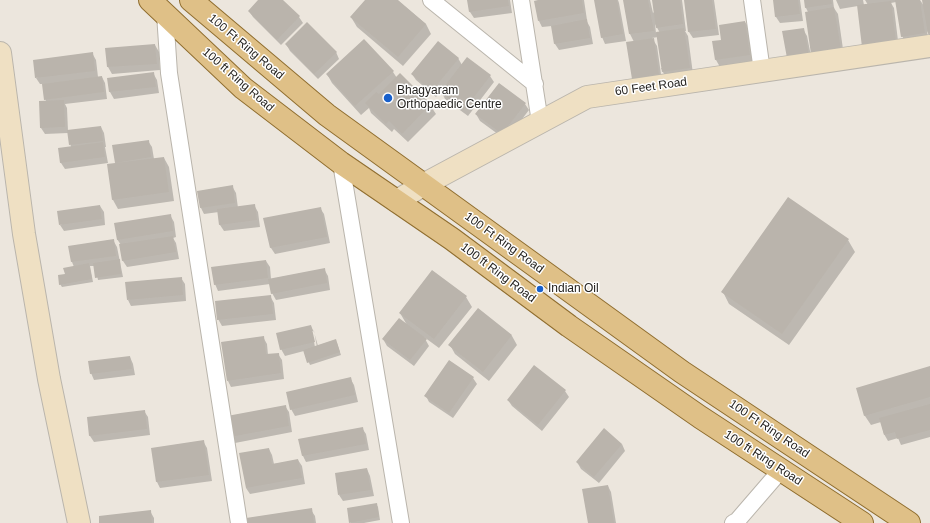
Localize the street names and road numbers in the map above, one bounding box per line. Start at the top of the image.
street label: 100 Ft Ring Road [205,11,287,83]
street label: 100 ft Ring Road [199,45,277,115]
street label: 60 Feet Road [614,75,688,99]
street label: 100 Ft Ring Road [462,210,546,276]
street label: 100 ft Ring Road [458,240,538,306]
street label: 100 Ft Ring Road [726,397,812,461]
street label: 100 ft Ring Road [721,427,805,489]

